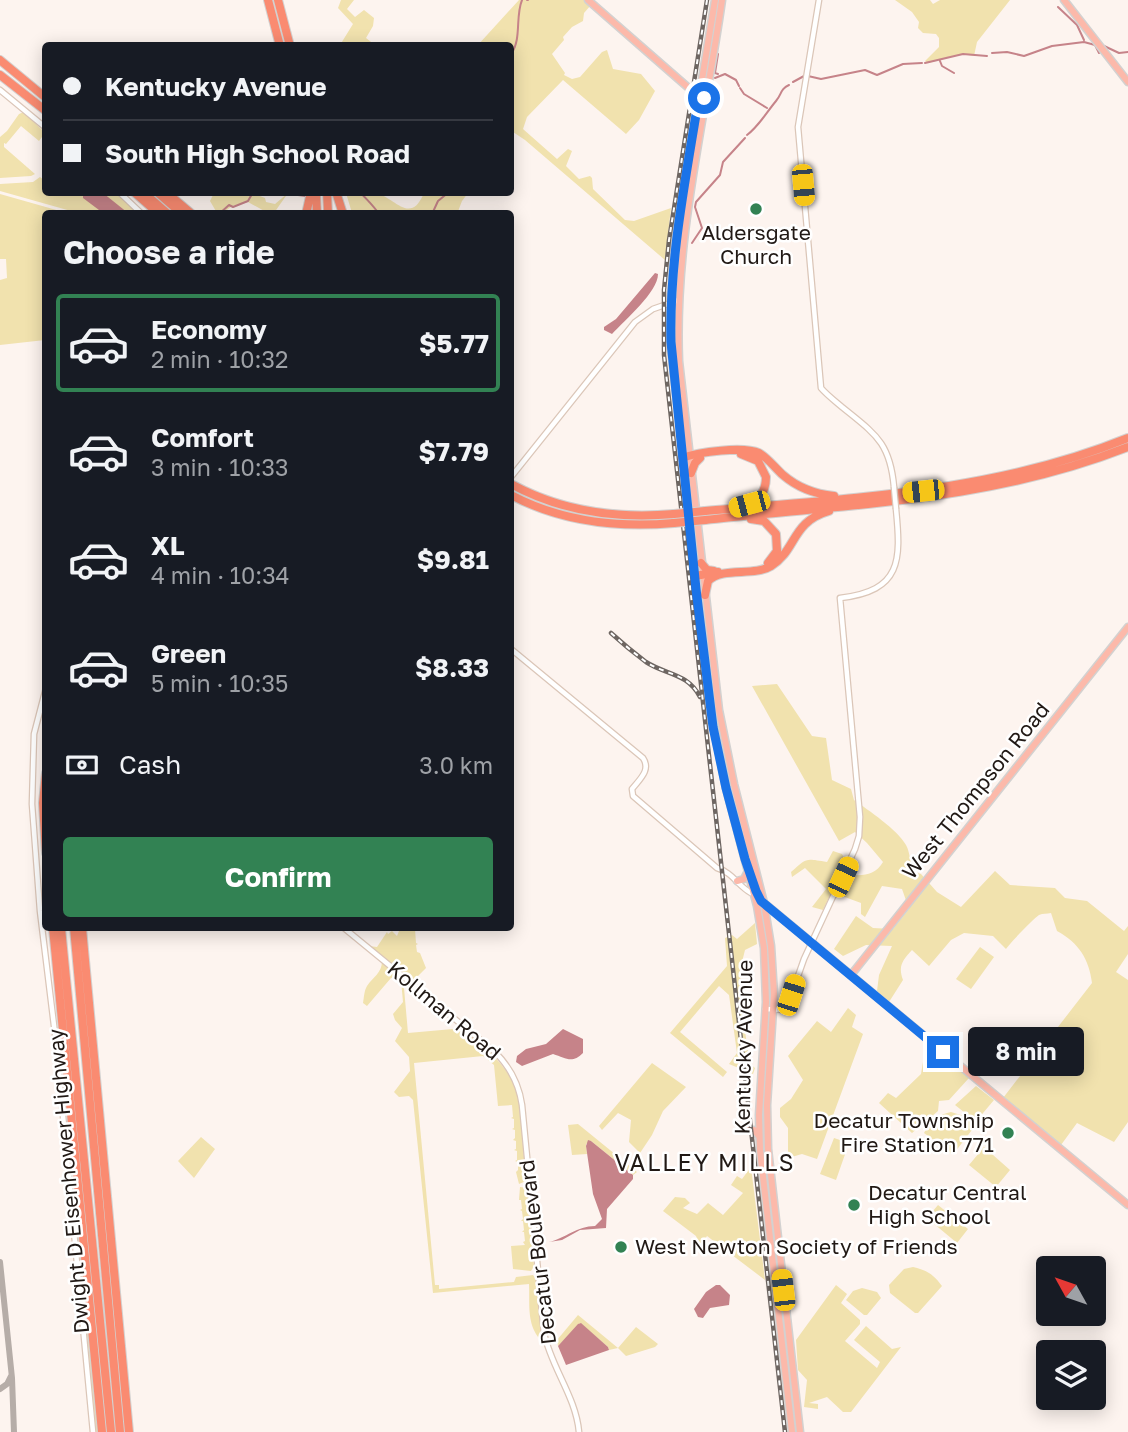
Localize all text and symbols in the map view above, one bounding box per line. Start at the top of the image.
text: Kentucky Avenue [105,71,327,102]
route start [688,82,720,114]
text: South High School Road [105,138,410,169]
car [791,163,816,207]
marker: Aldersgate Church [748,201,764,217]
place label: Aldersgate Church [701,219,811,269]
text: Choose a ride [63,233,275,271]
icon: car [67,312,130,375]
text: Economy [151,314,267,345]
text: $5.77 [419,328,489,359]
text: 2 min · 10:32 [151,345,288,373]
icon: car [67,420,130,483]
text: Comfort [151,422,254,453]
text: $7.79 [418,436,489,467]
text: 3 min · 10:33 [151,453,289,481]
car [902,478,945,504]
car [726,488,773,520]
icon: car [67,528,130,591]
text: XL [151,530,185,561]
text: $9.81 [417,544,489,575]
text: 4 min · 10:34 [151,561,290,589]
icon: car [67,636,130,699]
text: Green [151,638,226,669]
text: $8.33 [415,652,489,683]
text: 5 min · 10:35 [151,669,288,697]
street label: West Thompson Road [896,697,1054,884]
icon: cash [63,746,101,784]
text: Cash [119,749,181,780]
text: 3.0 km [419,751,493,779]
button: Confirm [63,837,493,917]
car [825,854,862,900]
street label: Kollman Road [383,955,507,1065]
street label: Kentucky Avenue [728,959,758,1135]
car [775,972,808,1018]
street label: Dwight D Eisenhower Highway [42,1027,94,1335]
callout: 8 min [968,1028,1083,1076]
route end [927,1036,959,1068]
text: 8 min [996,1037,1056,1065]
place label: Decatur Township Fire Station 771 [813,1107,994,1157]
marker: Decatur Township Fire Station 771 [1000,1125,1016,1141]
district label: VALLEY MILLS [614,1148,796,1176]
street label: Decatur Boulevard [513,1158,561,1346]
place label: Decatur Central High School [868,1179,1027,1229]
marker: Decatur Central High School [846,1197,862,1213]
place label: West Newton Society of Friends [635,1233,958,1259]
marker: West Newton Society of Friends [613,1239,629,1255]
north arrow [1036,1256,1106,1326]
map controls [1036,1256,1106,1410]
car [771,1268,796,1312]
button: layers [1036,1340,1106,1410]

